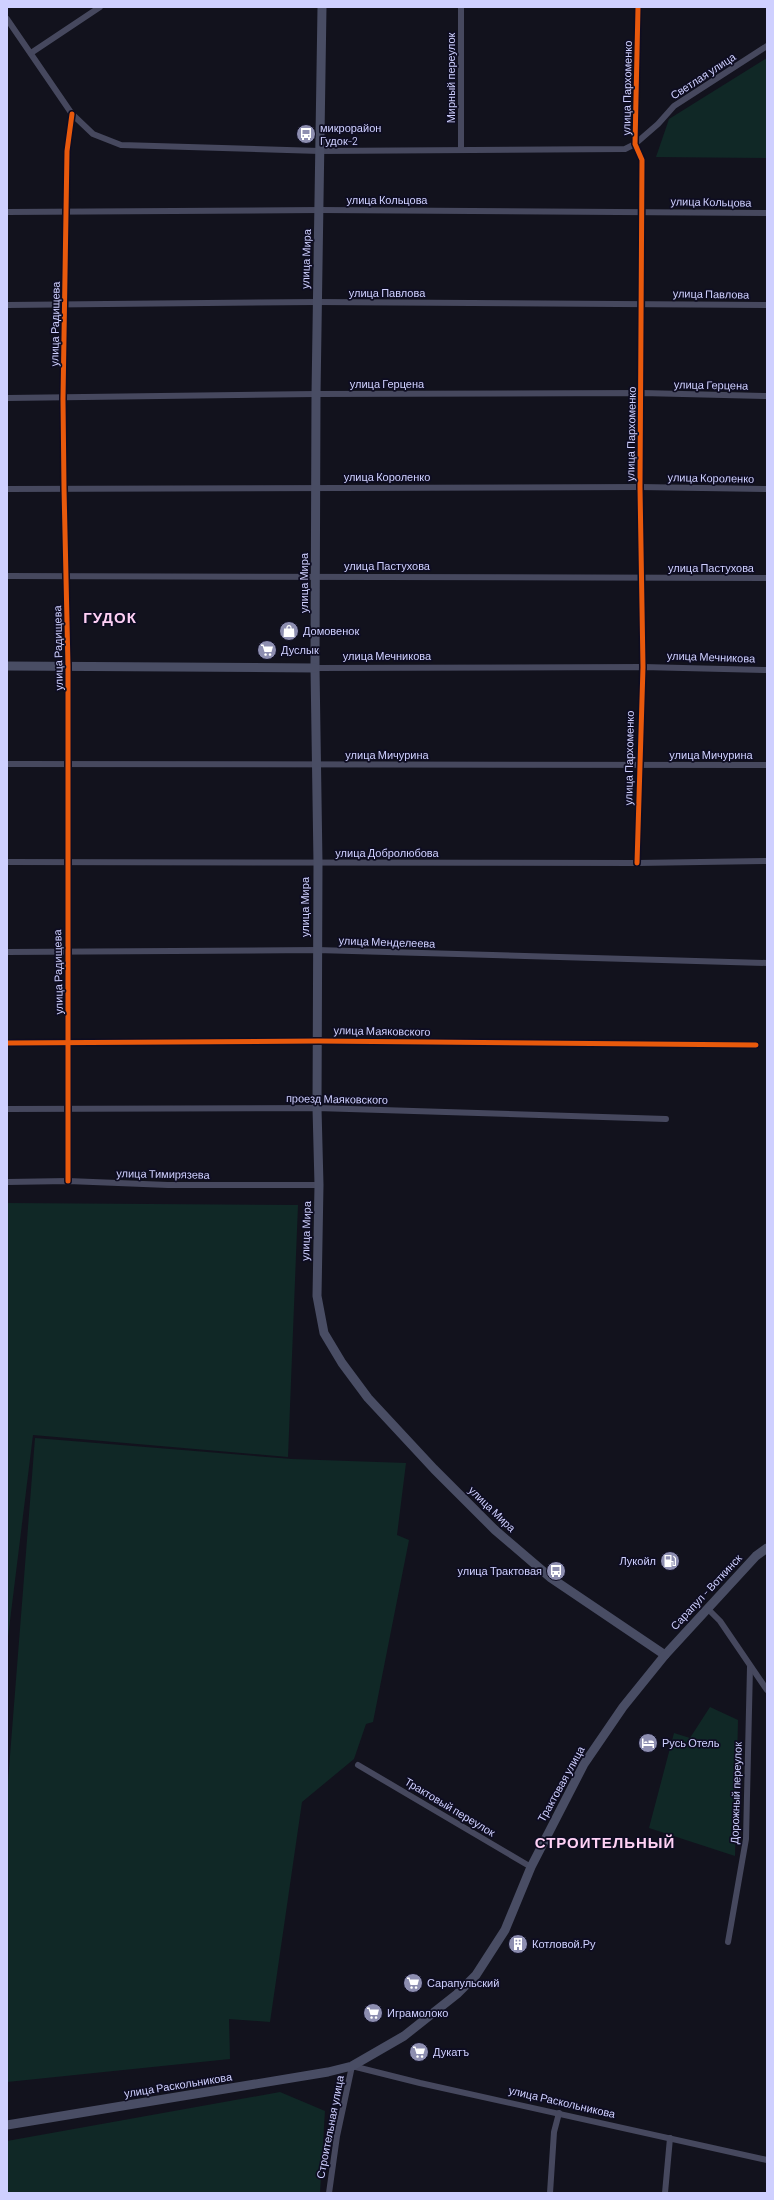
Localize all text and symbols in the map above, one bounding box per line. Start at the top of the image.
street label: Мирный переулок [444,32,457,123]
street label: улица Пархоменко [619,41,634,135]
street label: Светлая улица [668,49,739,101]
place label: микрорайон Гудок-2 [320,121,381,147]
bus stop icon: микрорайон Гудок-2 [295,123,317,145]
street label: улица Кольцова [346,193,428,206]
street label: улица Кольцова [670,194,752,209]
street label: улица Мира [298,228,313,289]
street label: улица Радищева [47,281,62,367]
street label: улица Павлова [349,286,426,299]
street label: улица Павлова [673,286,750,301]
street label: улица Герцена [350,377,425,390]
street label: улица Герцена [674,377,749,392]
street label: улица Пархоменко [623,387,638,481]
street label: улица Короленко [344,470,430,483]
street label: улица Короленко [668,470,754,485]
street label: улица Мира [297,552,310,613]
street label: улица Пастухова [344,559,431,572]
street label: улица Пастухова [668,561,755,574]
street label: улица Радищева [50,605,65,691]
district label: ГУДОК [83,608,137,626]
shop icon: Домовенок [278,620,300,642]
place label: Домовенок [303,624,359,637]
supermarket icon: Дуслык [256,639,278,661]
place label: Дуслык [281,643,319,656]
street label: улица Мечникова [667,648,756,665]
street label: улица Мечникова [343,649,432,662]
street label: улица Пархоменко [621,711,636,805]
street label: улица Мичурина [345,748,430,761]
street label: улица Мичурина [669,748,754,761]
street label: улица Добролюбова [335,846,440,859]
street label: улица Мира [298,876,311,937]
street label: улица Радищева [50,929,65,1015]
street label: улица Менделеева [339,933,436,950]
street label: улица Маяковского [333,1023,431,1038]
street label: проезд Маяковского [286,1091,388,1106]
street label: улица Тимирязева [116,1166,211,1181]
street label: улица Мира [298,1200,313,1261]
street label: улица Мира [466,1483,519,1535]
fuel station icon: Лукойл [659,1550,681,1572]
street label: Сарапул - Воткинск [667,1551,744,1632]
place label: Лукойл [620,1554,656,1567]
bus stop icon: улица Трактовая [545,1560,567,1582]
place label: улица Трактовая [457,1564,542,1577]
hotel icon: Русь Отель [637,1732,659,1754]
place label: Русь Отель [662,1736,720,1749]
street label: Дорожный переулок [727,1741,744,1844]
street label: Трактовая улица [534,1743,587,1824]
street label: Трактовый переулок [403,1774,498,1839]
district label: СТРОИТЕЛЬНЫЙ [535,1833,675,1851]
building icon: Котловой.Ру [507,1933,529,1955]
place label: Котловой.Ру [532,1937,596,1950]
supermarket icon: Сарапульский [402,1972,424,1994]
place label: Сарапульский [427,1976,499,1989]
supermarket icon: Играмолоко [362,2002,384,2024]
place label: Играмолоко [387,2006,448,2019]
supermarket icon: Дукатъ [408,2041,430,2063]
place label: Дукатъ [433,2045,469,2058]
street label: улица Раскольникова [123,2069,234,2099]
street label: Строительная улица [313,2073,346,2180]
street label: улица Раскольникова [507,2083,618,2120]

